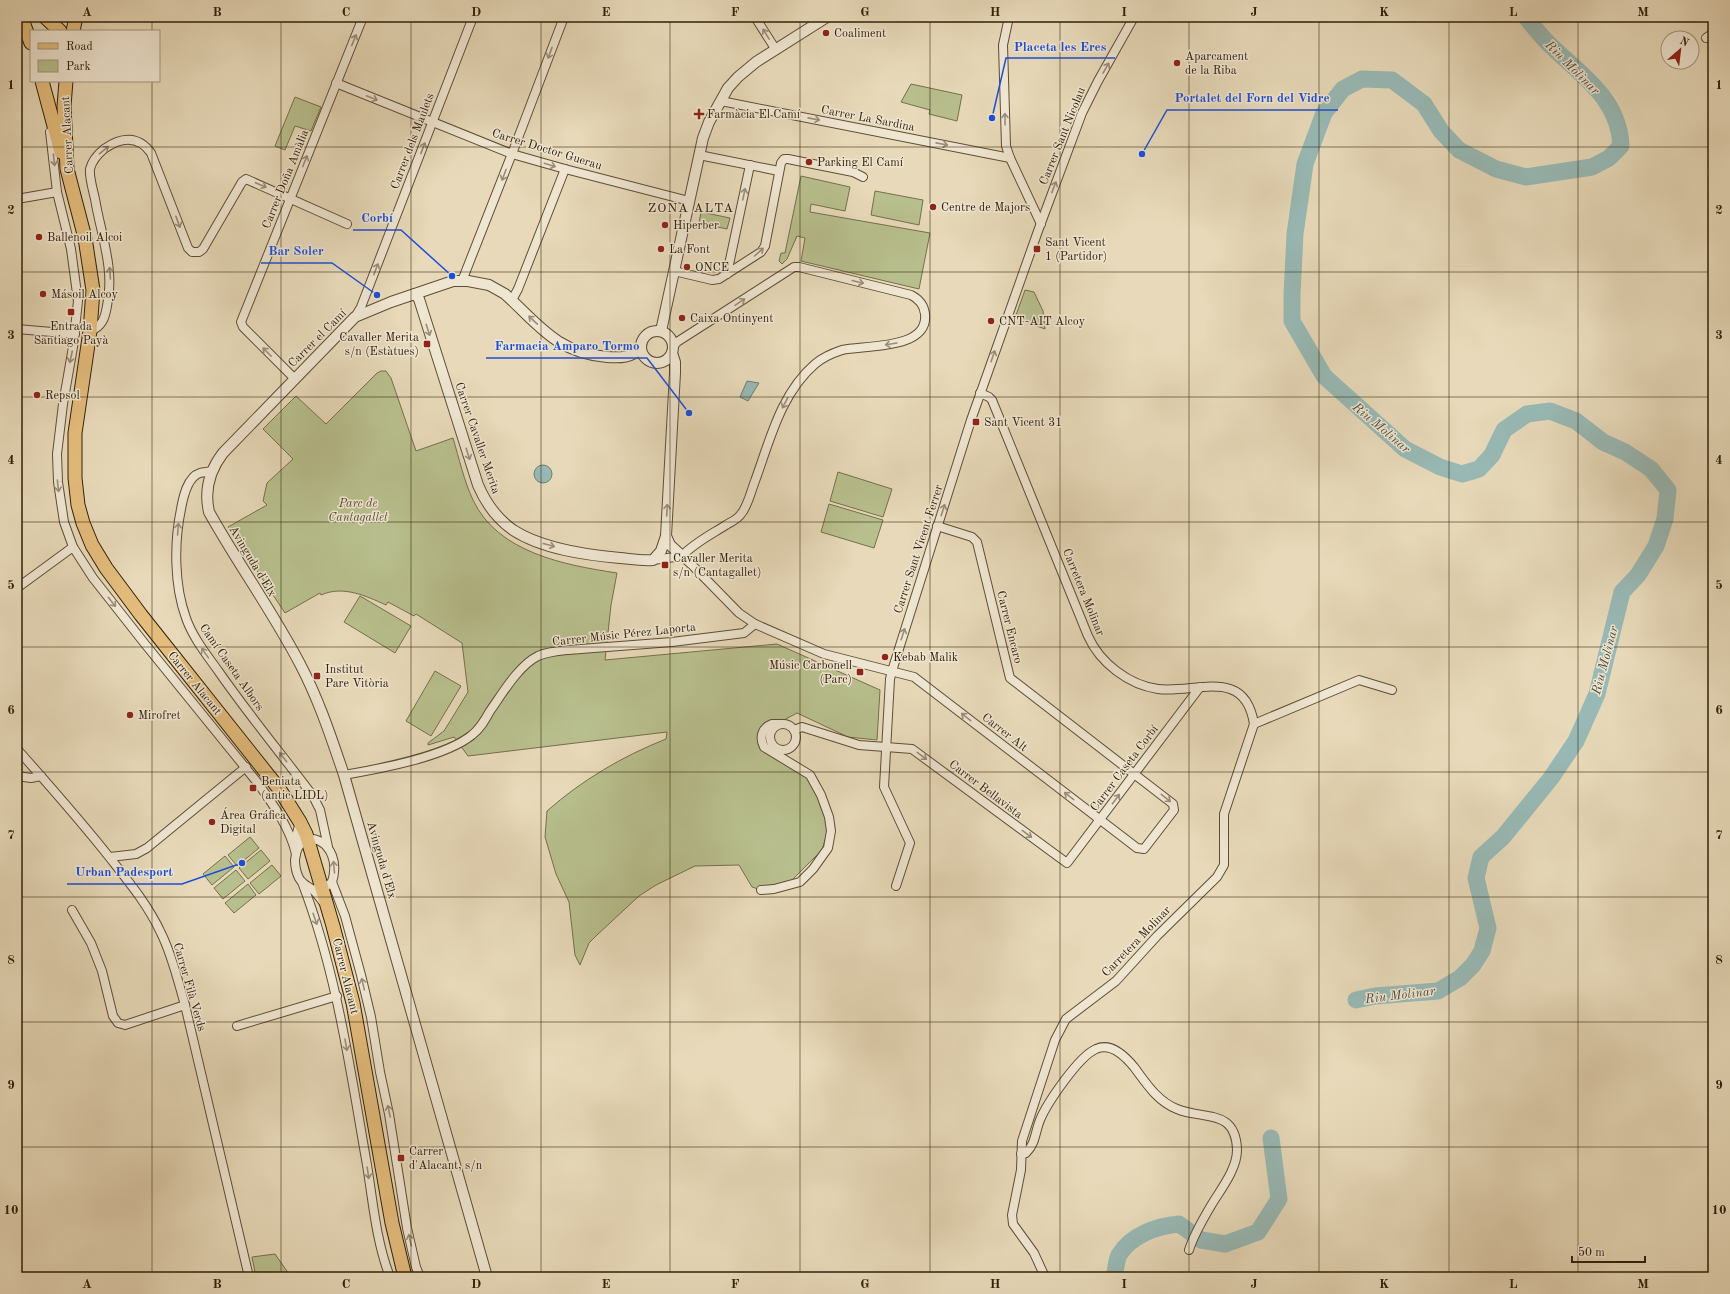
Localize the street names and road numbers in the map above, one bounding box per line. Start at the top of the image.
street label: Carrer Sant Nicolau [1038,85,1088,187]
street label: Carrer dels Maulets [389,92,437,191]
street label: Carrer Alacant [60,96,76,174]
street label: Carrer La Sardina [820,104,916,134]
street label: Carrer Doctor Guerau [490,127,604,173]
street label: Carrer Doña Amàlia [261,128,311,231]
street label: Carrer el Camí [286,307,350,370]
street label: Carrer Cavaller Merita [452,381,502,496]
street label: Carrer Sant Vicent Ferrer [892,483,946,615]
street label: Avinguda d'Elx [226,524,278,599]
street label: Carretera Molinar [1060,547,1106,638]
street label: Carrer Encaro [994,590,1024,665]
street label: Carrer Músic Pérez Laporta [552,621,697,649]
street label: Camí Caseta Albors [197,622,266,713]
street label: Carrer Alacant [165,650,223,718]
street label: Carrer Alt [979,711,1029,754]
street label: Carrer Caseta Corbí [1089,723,1161,814]
street label: Carrer Bellavista [946,758,1024,821]
street label: Avinguda d'Elx [364,820,398,900]
street label: Carretera Molinar [1100,904,1173,979]
street label: Carrer Alacant [330,937,360,1015]
street label: Carrer Filà Verds [171,942,207,1033]

